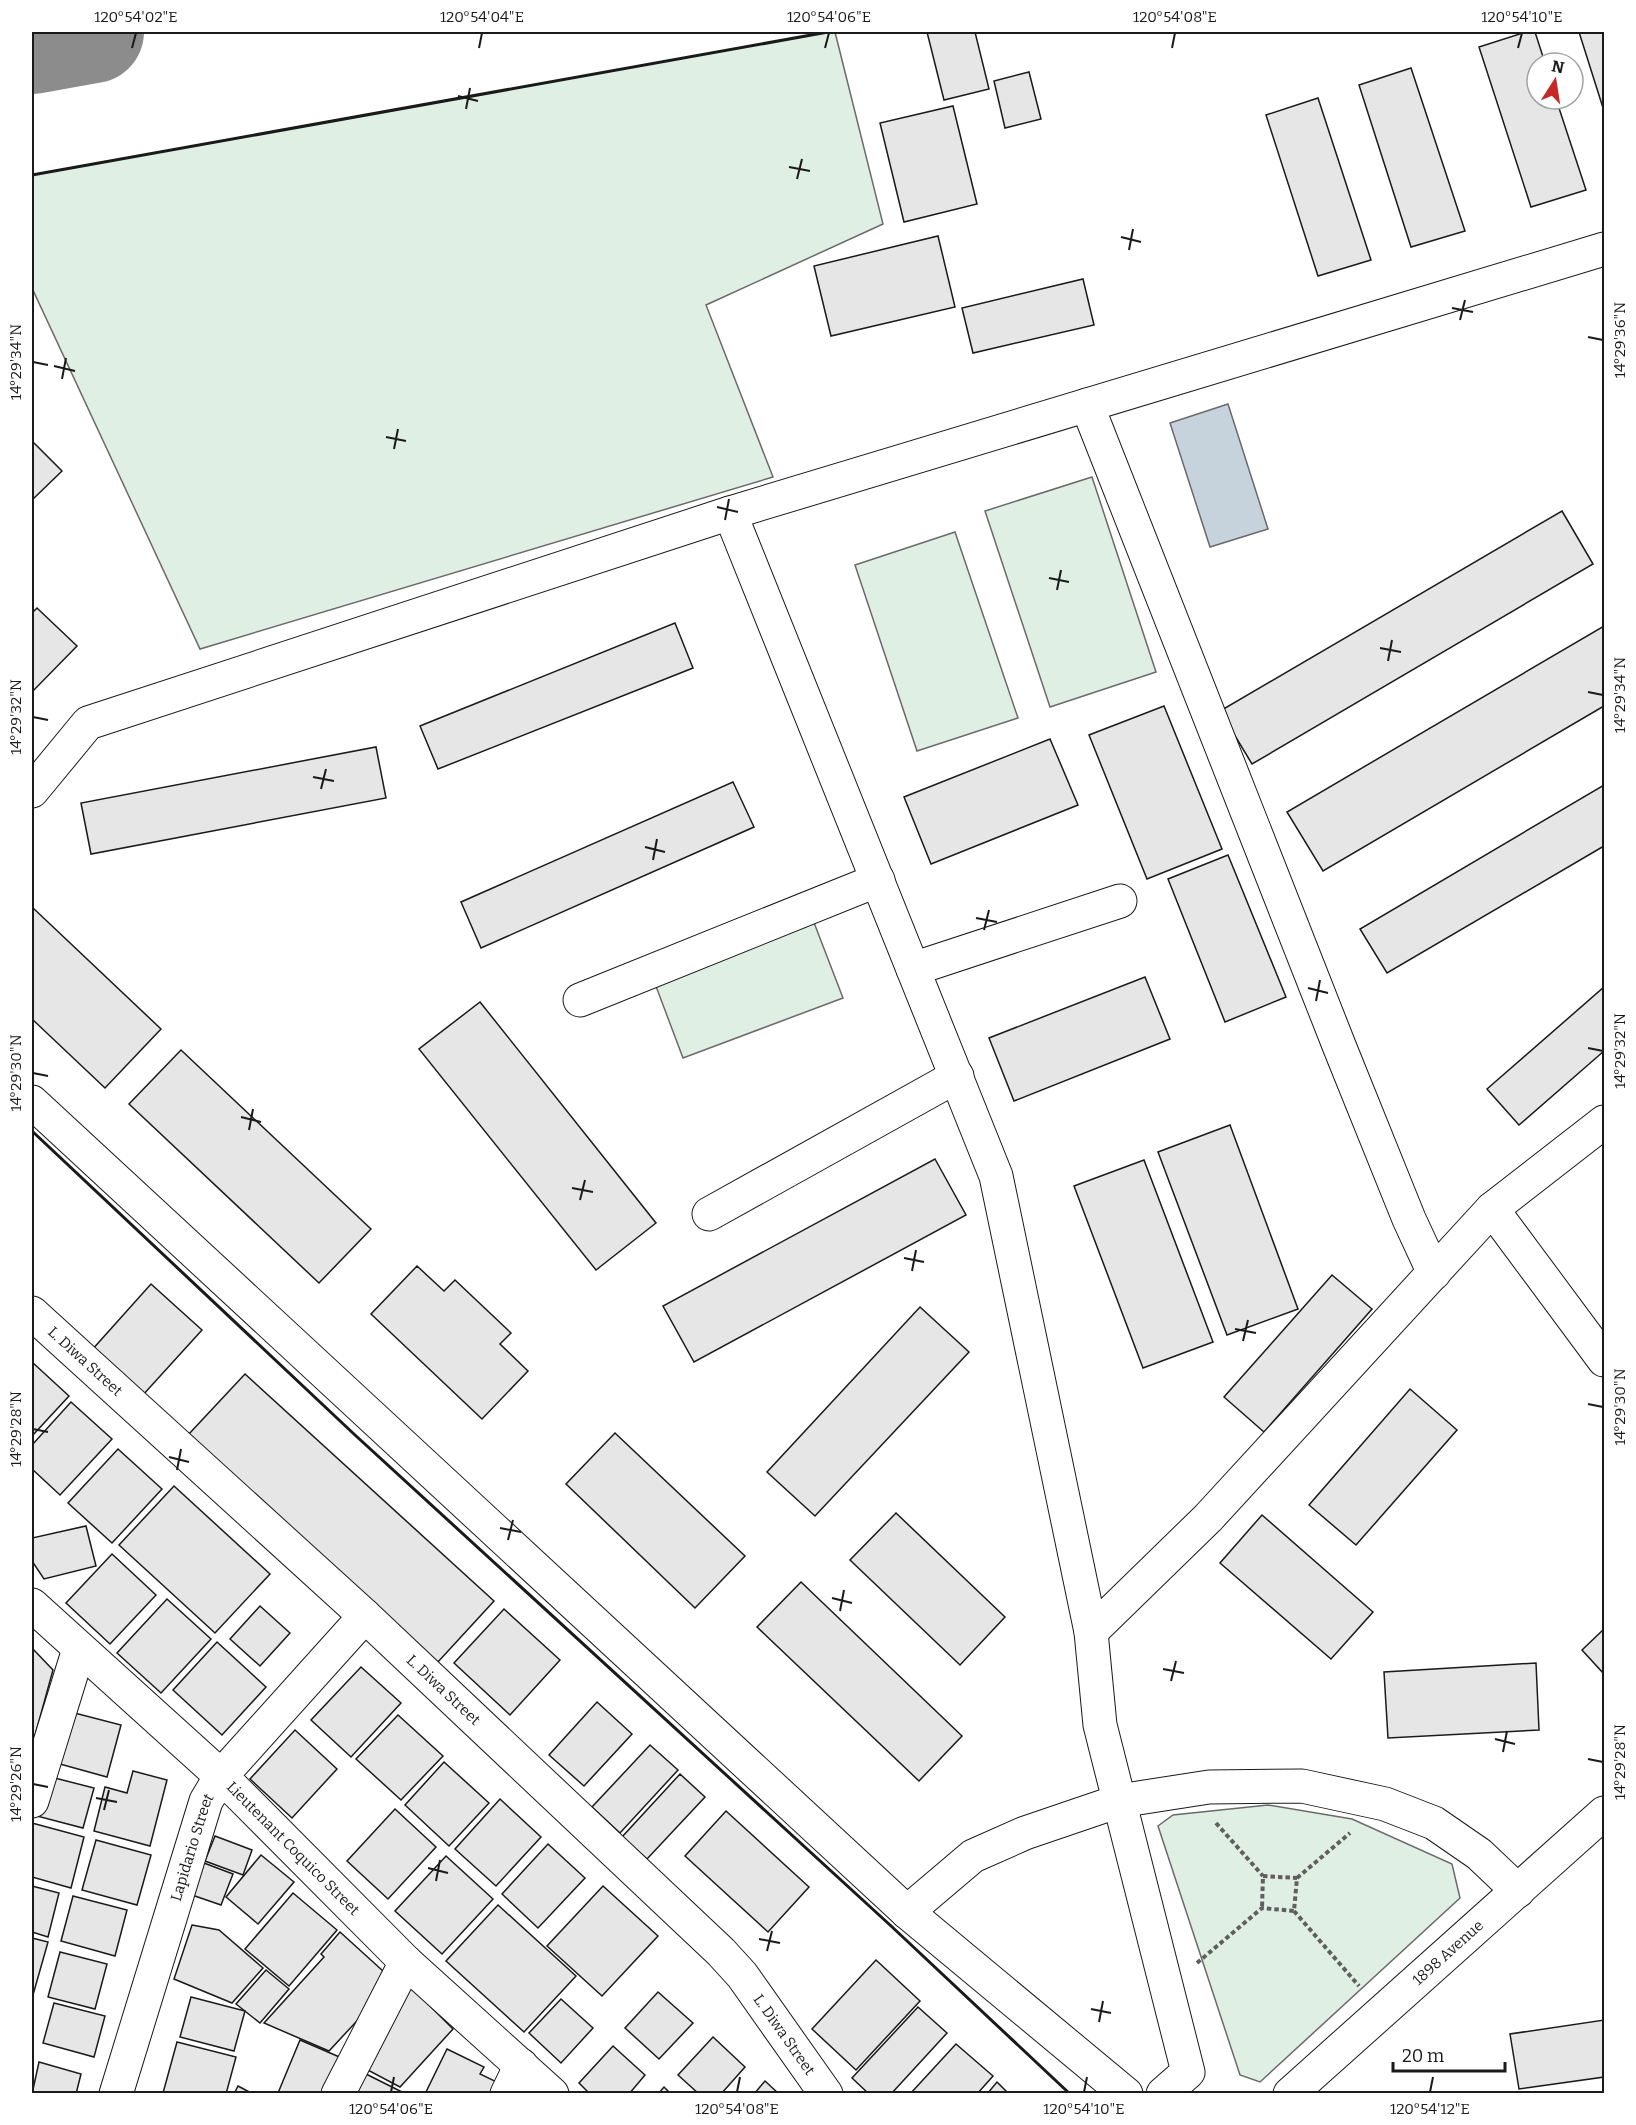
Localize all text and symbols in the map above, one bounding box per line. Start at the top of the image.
text: 120°54'02"E [94,8,178,26]
text: 120°54'04"E [440,8,524,26]
text: 120°54'06"E [787,8,871,26]
text: 120°54'08"E [1133,8,1217,26]
text: 120°54'10"E [1481,8,1563,26]
north arrow [1525,51,1585,111]
text: N [1550,56,1566,77]
text: 14°29'36"N [1611,302,1629,378]
text: 14°29'34"N [7,324,25,400]
text: 14°29'34"N [1611,657,1629,733]
text: 14°29'32"N [7,679,25,755]
text: 14°29'32"N [1611,1013,1629,1089]
text: 14°29'30"N [7,1034,25,1112]
street label: L. Diwa Street [44,1323,127,1400]
text: 14°29'30"N [1611,1368,1629,1446]
text: 14°29'28"N [7,1391,25,1467]
street label: L. Diwa Street [403,1651,484,1729]
text: 14°29'28"N [1611,1724,1629,1800]
text: 14°29'26"N [7,1746,25,1822]
street label: Lieutenant Coquico Street [223,1778,364,1919]
street label: Lapidario Street [167,1790,218,1903]
street label: 1898 Avenue [1409,1916,1487,1989]
street label: L. Diwa Street [750,1991,819,2079]
scale bar [1393,2035,1506,2073]
text: 20 m [1402,2045,1444,2067]
text: 120°54'06"E [349,2100,433,2118]
text: 120°54'08"E [695,2100,779,2118]
text: 120°54'10"E [1043,2100,1125,2118]
text: 120°54'12"E [1390,2100,1470,2118]

